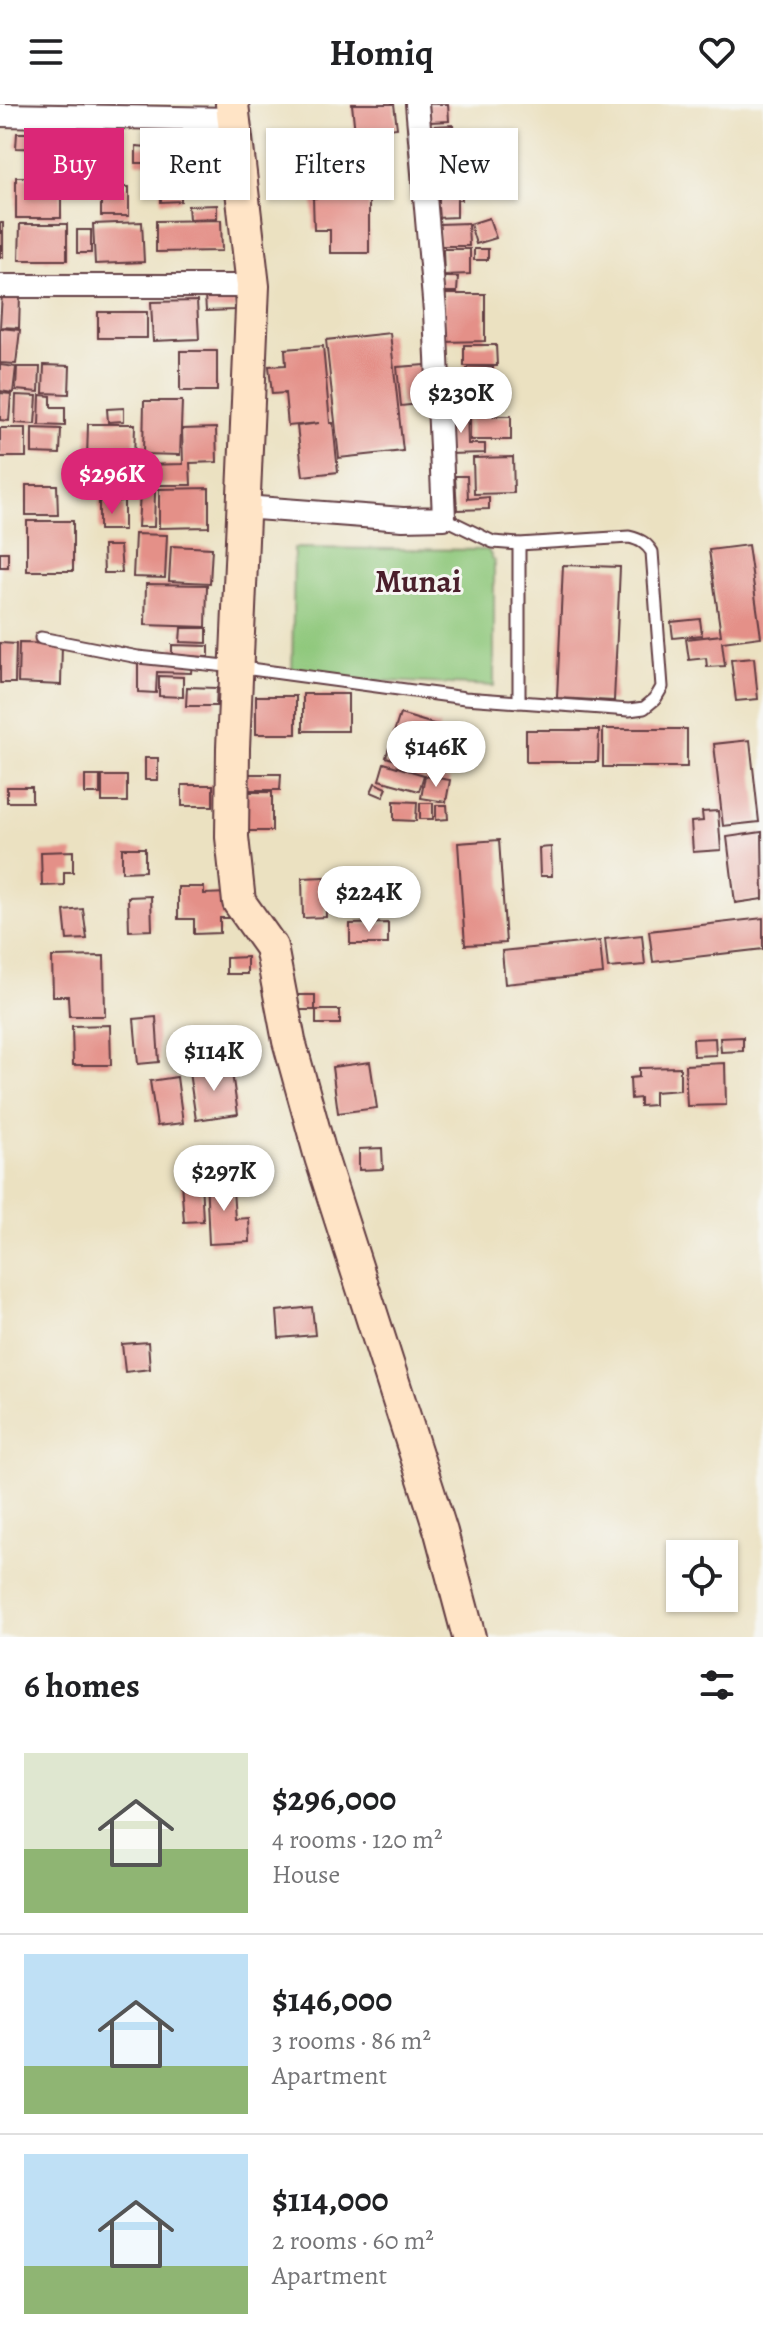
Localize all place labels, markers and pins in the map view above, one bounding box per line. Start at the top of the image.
pin: $230K [405,367,517,435]
pin: $296K [56,448,168,516]
pin: $146K [380,721,492,789]
pin: $224K [313,866,425,934]
pin: $114K [158,1025,270,1093]
pin: $297K [168,1145,280,1213]

